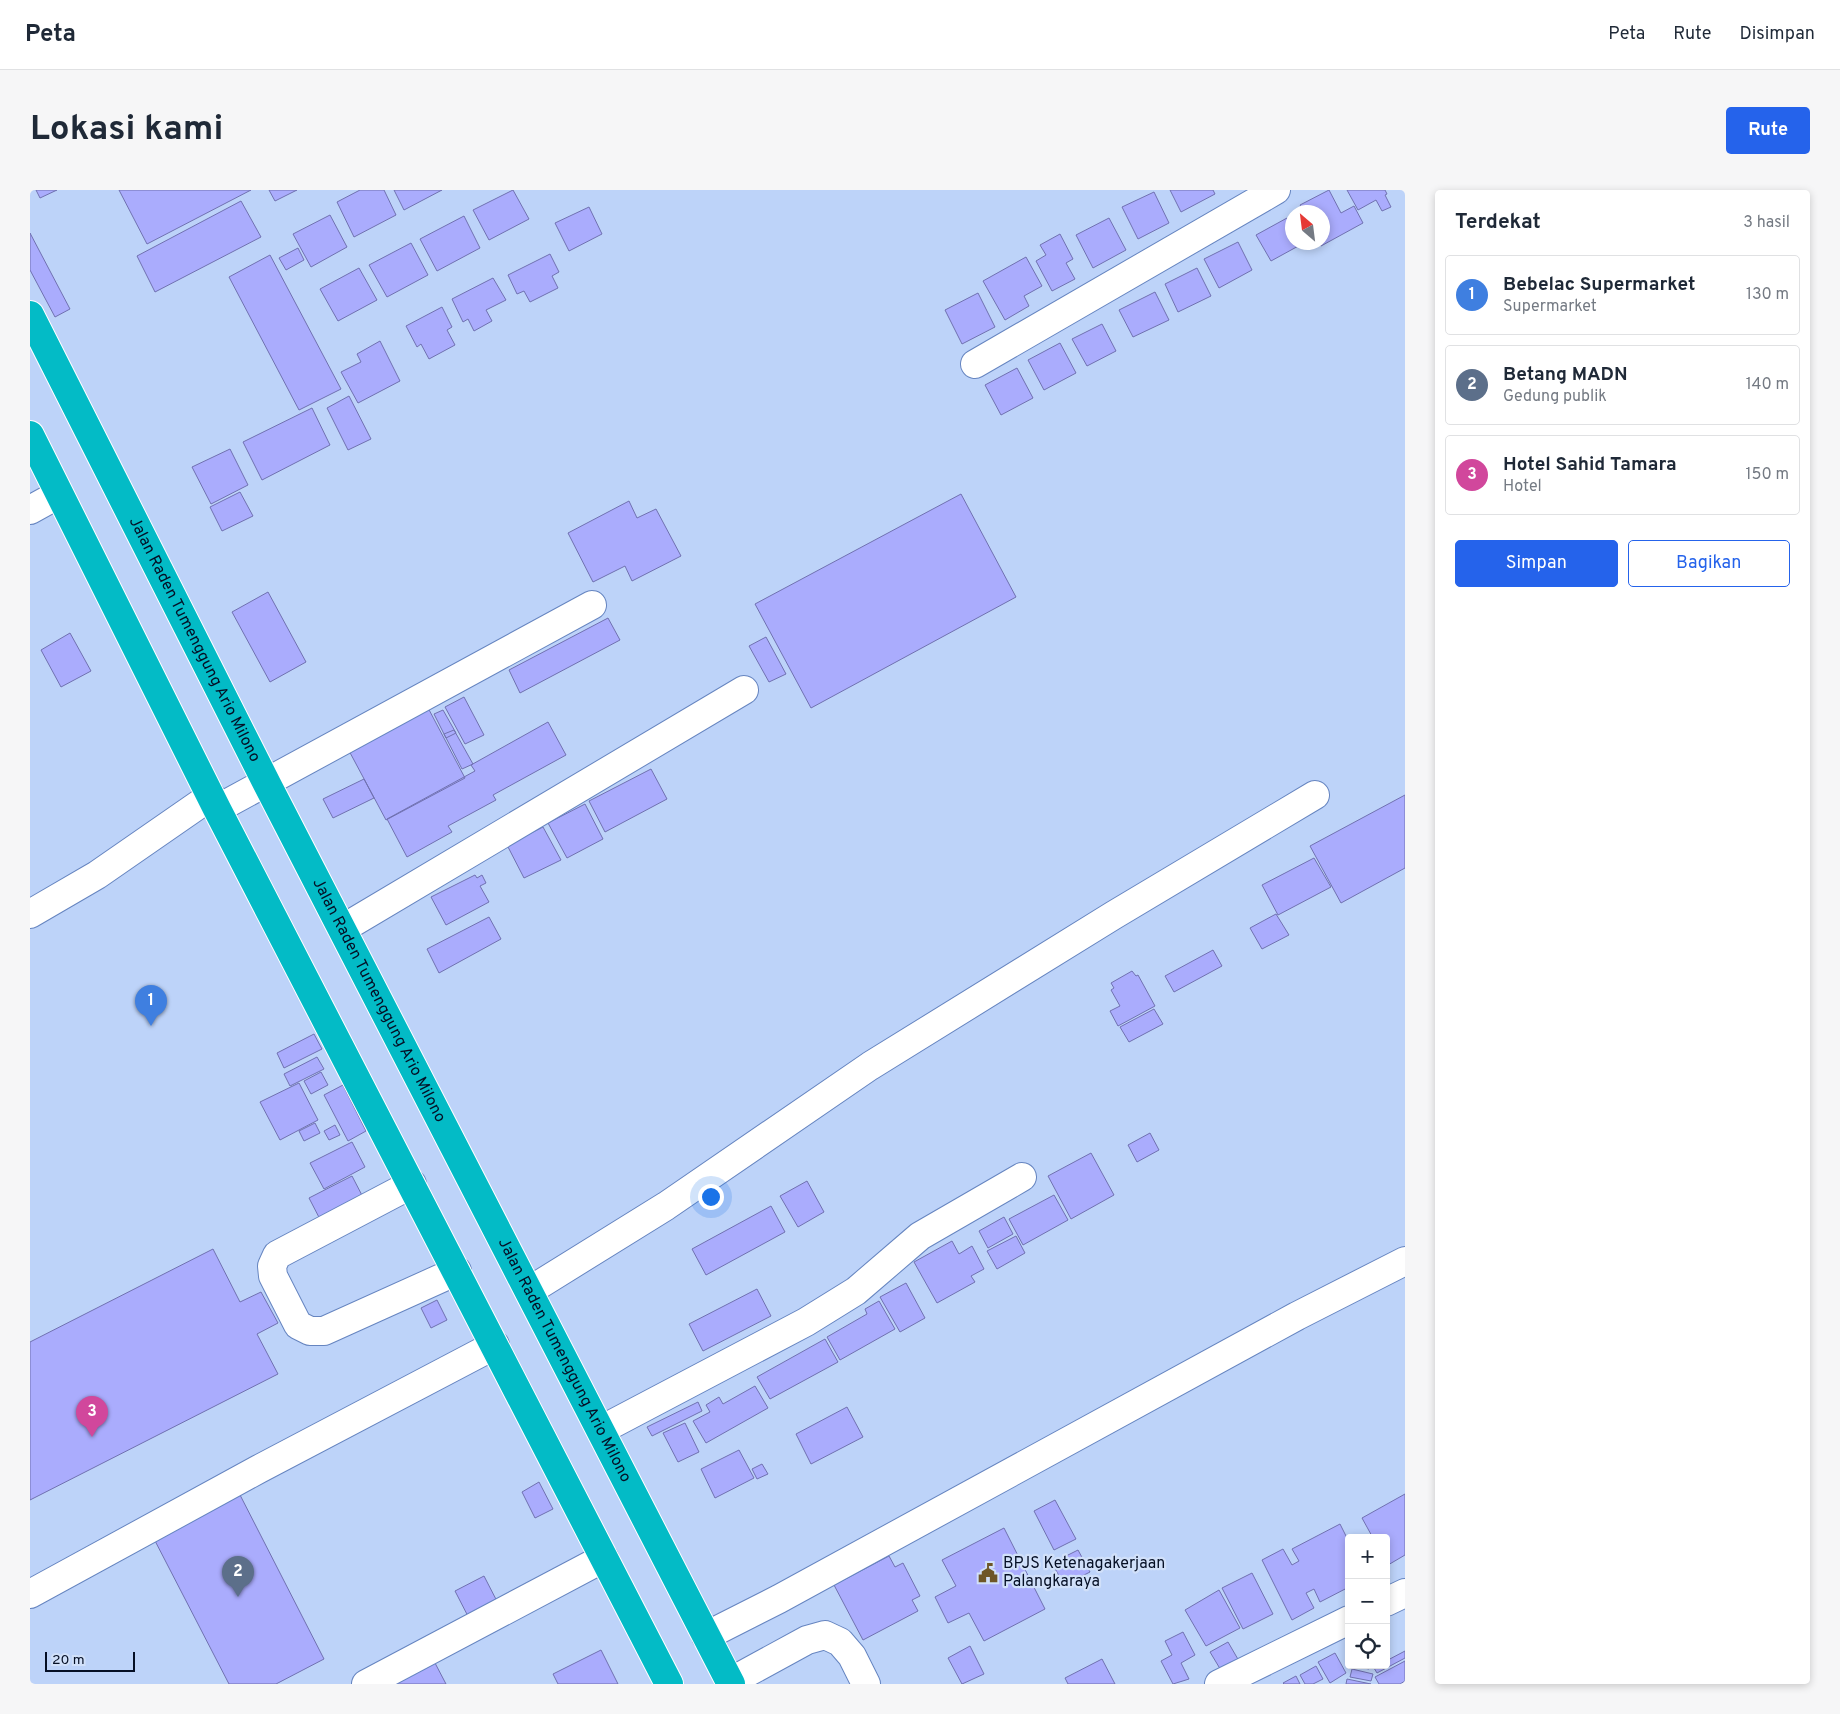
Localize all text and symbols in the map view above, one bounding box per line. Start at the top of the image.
text: Peta [25,20,76,50]
text: Peta [1608,23,1645,46]
text: Rute [1673,23,1711,46]
text: Disimpan [1739,23,1815,46]
button: Rute [1726,107,1810,154]
text: Lokasi kami [30,108,223,152]
north arrow [1285,205,1330,250]
text: Terdekat [1455,209,1541,236]
text: 3 hasil [1743,213,1790,233]
text: Bebelac Supermarket [1503,273,1695,297]
text: 1 [1469,285,1475,305]
text: 130 m [1746,285,1789,305]
text: Supermarket [1503,297,1597,317]
text: Betang MADN [1503,363,1628,387]
text: 2 [1467,375,1477,395]
text: 140 m [1746,375,1789,395]
text: Gedung publik [1503,387,1607,407]
text: Hotel Sahid Tamara [1503,453,1677,477]
text: 3 [1467,465,1477,485]
text: 150 m [1746,465,1789,485]
text: Hotel [1503,477,1542,497]
street label: Jalan Raden Tumenggung Ario Milono [124,514,264,766]
button: Simpan [1455,540,1618,587]
button: Bagikan [1628,540,1790,587]
street label: Jalan Raden Tumenggung Ario Milono [307,875,450,1126]
pin: 1 [135,985,167,1026]
your location [698,1184,724,1210]
street label: Jalan Raden Tumenggung Ario Milono [493,1235,635,1486]
pin: 3 [76,1396,108,1437]
map controls [1345,1534,1390,1669]
button: + [1345,1534,1390,1579]
place label: BPJS Ketenagakerjaan Palangkaraya [1003,1554,1165,1592]
pin: 2 [222,1556,254,1597]
public building icon: BPJS Ketenagakerjaan Palangkaraya [977,1562,999,1584]
button: − [1345,1579,1390,1624]
button: locate [1345,1624,1390,1669]
scale bar [45,1649,135,1672]
text: 20 m [52,1652,85,1669]

